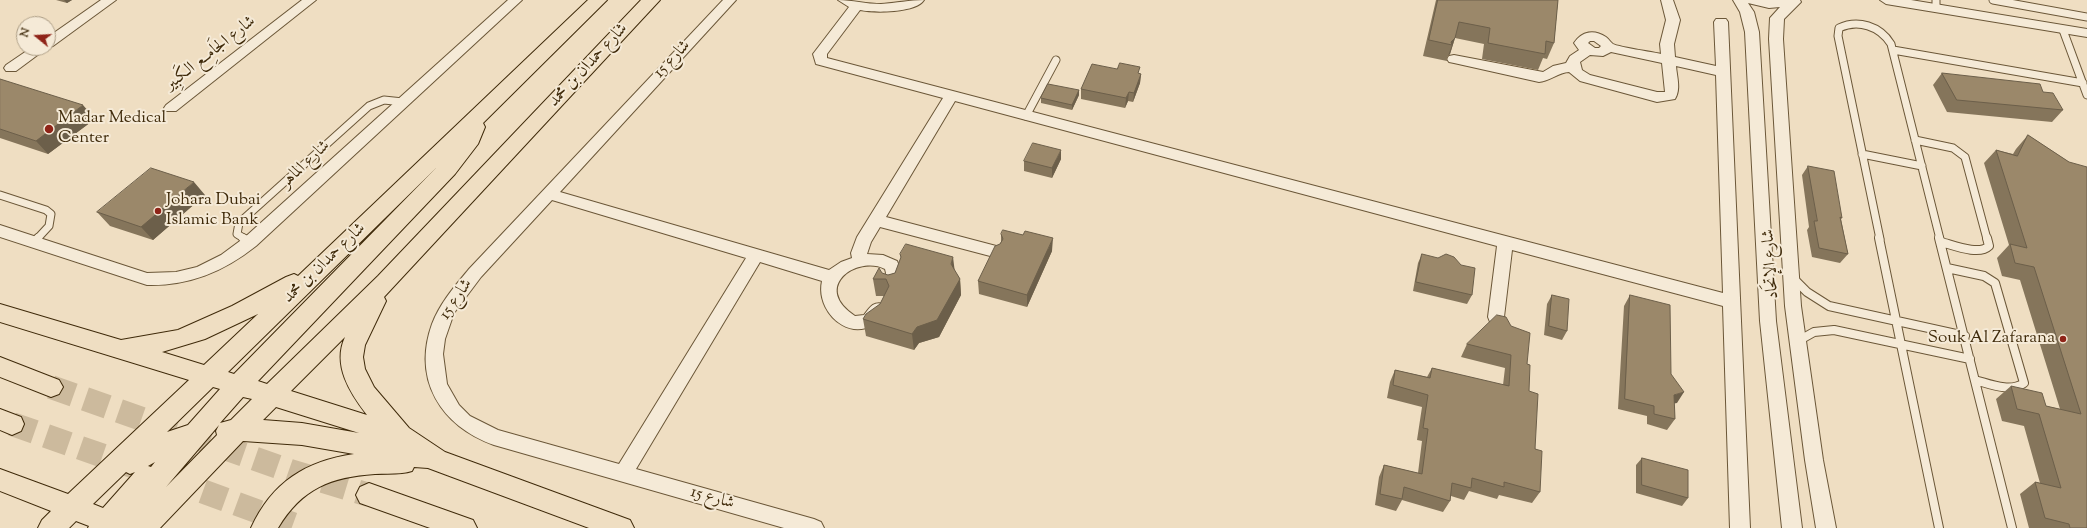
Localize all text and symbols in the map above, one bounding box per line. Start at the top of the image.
street label: شارع الجَامِع الكَبِير [162,12,260,96]
north arrow [16,16,56,56]
street label: شارع حمدان بن محمد [545,20,633,112]
text: N [17,26,35,39]
street label: شارع 15 [650,37,696,83]
place label: Madar Medical Center [58,109,166,149]
marker: Madar Medical Center [43,123,55,135]
street label: شارع الماهر [277,137,335,193]
place label: Johara Dubai Islamic Bank [166,191,261,231]
marker: Johara Dubai Islamic Bank [153,206,163,216]
street label: شارع حمدان بن محمد [279,219,371,309]
street label: شارع الإتحَاد [1759,228,1785,300]
street label: شارع 15 [436,276,478,324]
place label: Souk Al Zafarana [1928,329,2055,349]
marker: Souk Al Zafarana [2058,334,2068,344]
street label: شارع 15 [688,483,736,515]

